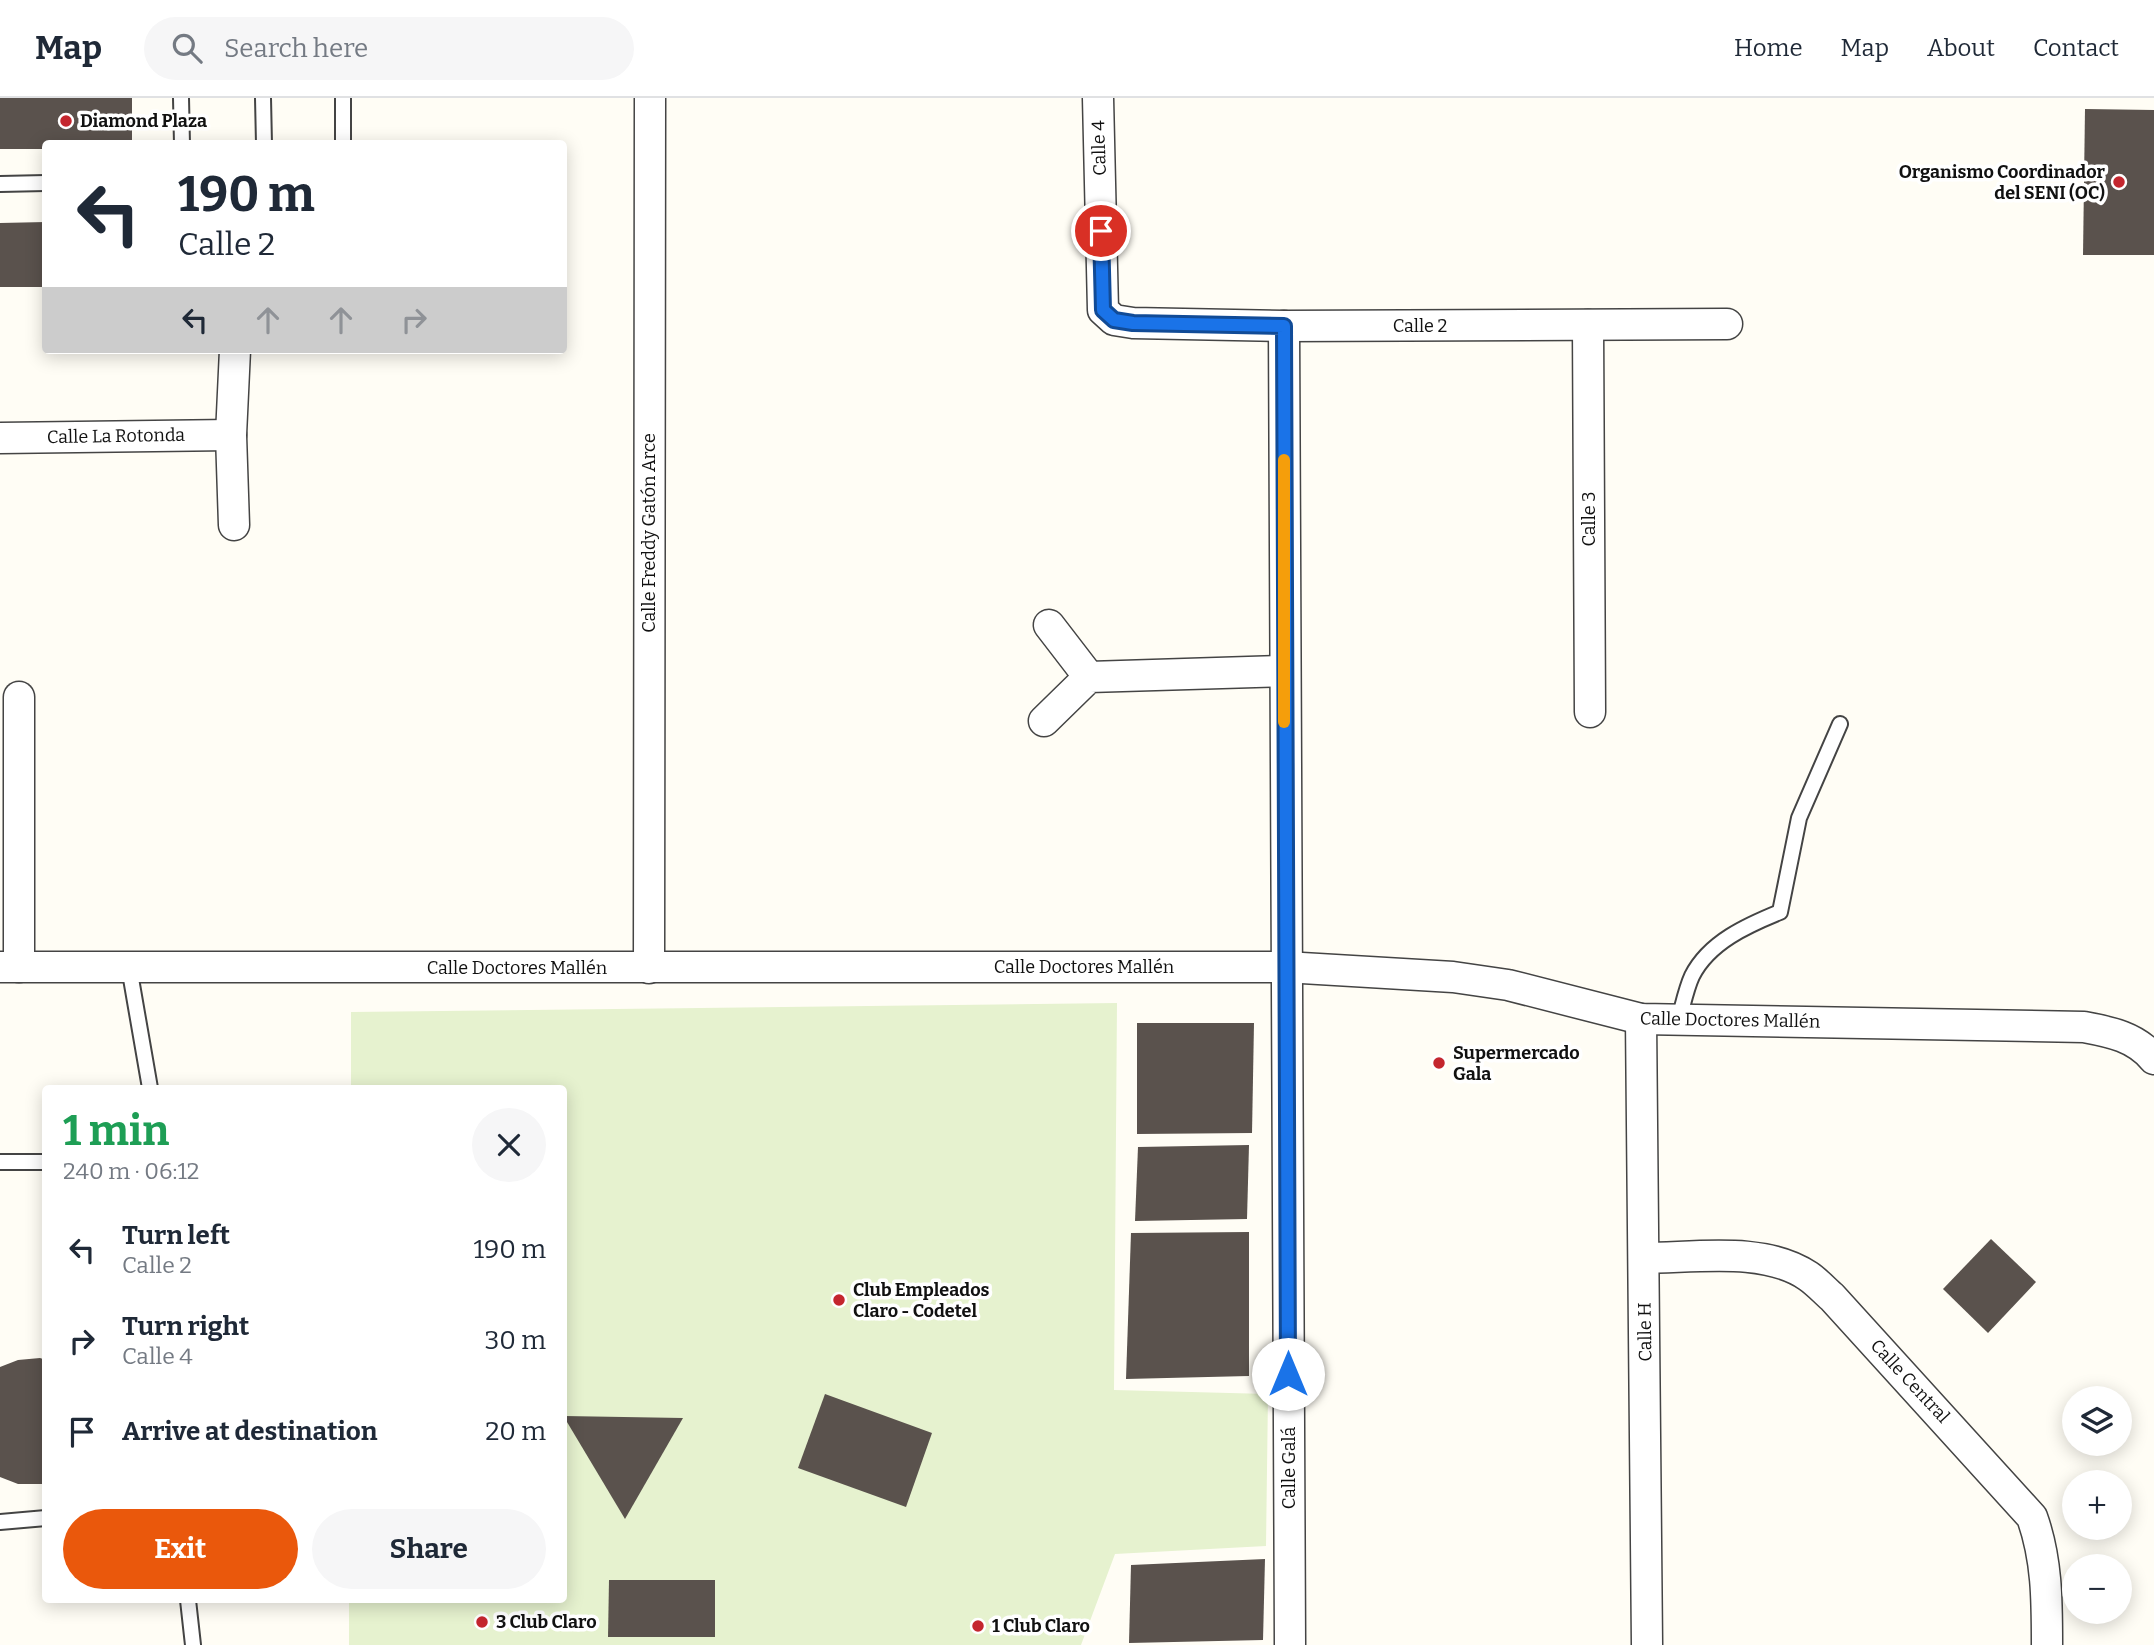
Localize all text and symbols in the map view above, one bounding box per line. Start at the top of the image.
search box [144,17,634,80]
text: Map [35,28,102,68]
icon: search [168,29,206,67]
text: Search here [224,33,368,64]
text: Home [1734,34,1803,62]
text: Map [1841,34,1889,62]
text: About [1927,34,1995,62]
text: Contact [2033,34,2119,62]
place label: Diamond Plaza [80,110,207,132]
marker: Diamond Plaza [58,113,74,129]
street label: Calle 4 [1087,119,1111,176]
place label: Organismo Coordinador del SENI (OC) [1899,161,2106,204]
text: 190 m [178,165,315,224]
icon: left [63,168,154,259]
marker: Organismo Coordinador del SENI (OC) [2111,174,2127,190]
pin [1071,201,1131,261]
icon: arrive [1082,212,1120,250]
text: Calle 2 [178,225,275,263]
icon: left [176,301,214,339]
icon: ahead [249,301,287,339]
icon: ahead [322,301,360,339]
icon: right [395,301,433,339]
street label: Calle 2 [1393,315,1447,337]
street label: Calle La Rotonda [47,424,185,448]
street label: Calle Freddy Gatón Arce [638,433,660,633]
street label: Calle 3 [1578,491,1600,547]
street label: Calle Doctores Mallén [994,956,1175,978]
street label: Calle Doctores Mallén [427,957,608,979]
street label: Calle Doctores Mallén [1640,1007,1821,1033]
place label: Supermercado Gala [1453,1042,1580,1085]
marker: Supermercado Gala [1431,1055,1447,1071]
text: 1 min [63,1106,169,1156]
button: close [472,1108,546,1182]
text: 240 m · 06:12 [63,1157,199,1185]
text: Turn left [122,1220,230,1251]
icon: left [63,1231,101,1269]
text: 190 m [474,1234,546,1265]
text: Calle 2 [122,1251,192,1279]
place label: Club Empleados Claro - Codetel [853,1279,990,1322]
marker: Club Empleados Claro - Codetel [831,1292,847,1308]
street label: Calle H [1633,1302,1657,1362]
text: Turn right [122,1311,249,1342]
icon: right [63,1322,101,1360]
text: 30 m [485,1325,546,1356]
street label: Calle Central [1866,1335,1954,1427]
position arrow [1251,1337,1325,1411]
text: Calle 4 [122,1342,193,1370]
map controls [2062,1386,2132,1624]
button: layers [2062,1386,2132,1456]
icon: arrive [63,1413,101,1451]
text: Arrive at destination [122,1416,377,1447]
text: 20 m [485,1416,546,1447]
street label: Calle Galá [1278,1427,1300,1509]
button: + [2062,1470,2132,1540]
button: Exit [63,1509,298,1589]
button: Share [312,1509,546,1589]
button: − [2062,1554,2132,1624]
place label: 3 Club Claro [496,1611,597,1633]
marker: 3 Club Claro [474,1614,490,1630]
place label: 1 Club Claro [992,1615,1090,1637]
marker: 1 Club Claro [970,1618,986,1634]

